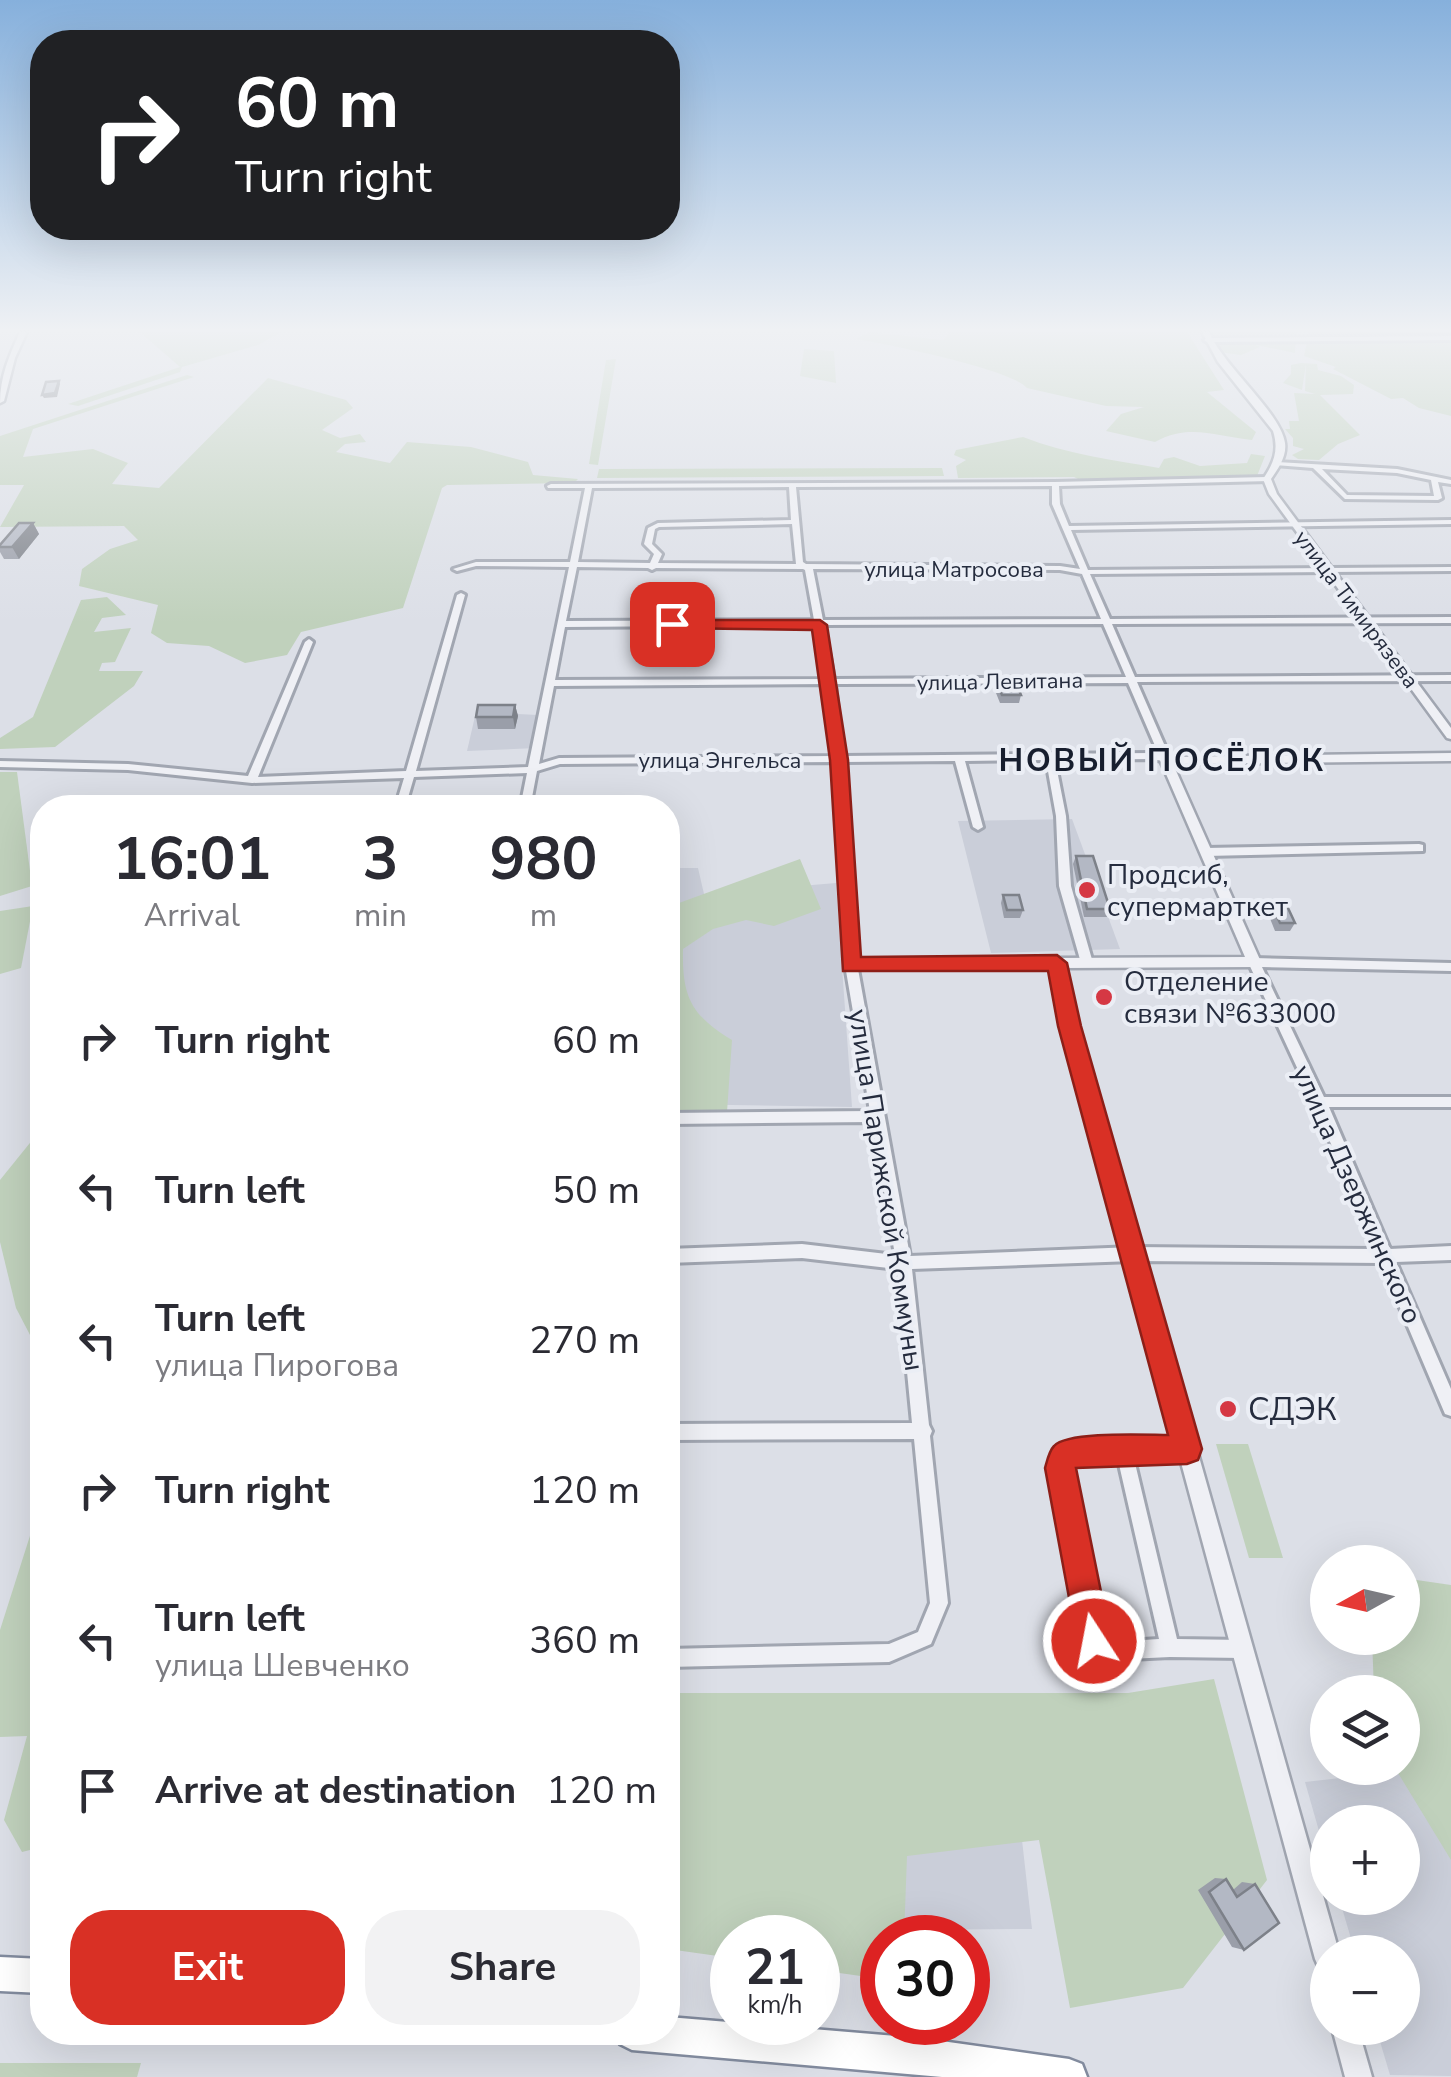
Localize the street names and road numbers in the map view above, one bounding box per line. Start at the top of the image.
street label: улица Тимирязева [1287,525,1425,695]
street label: улица Матросова [864,555,1044,585]
street label: улица Левитана [917,666,1084,698]
street label: улица Энгельса [639,746,801,776]
street label: улица Парижской Коммуны [839,1006,933,1374]
street label: улица Дзержинского [1283,1059,1431,1330]

